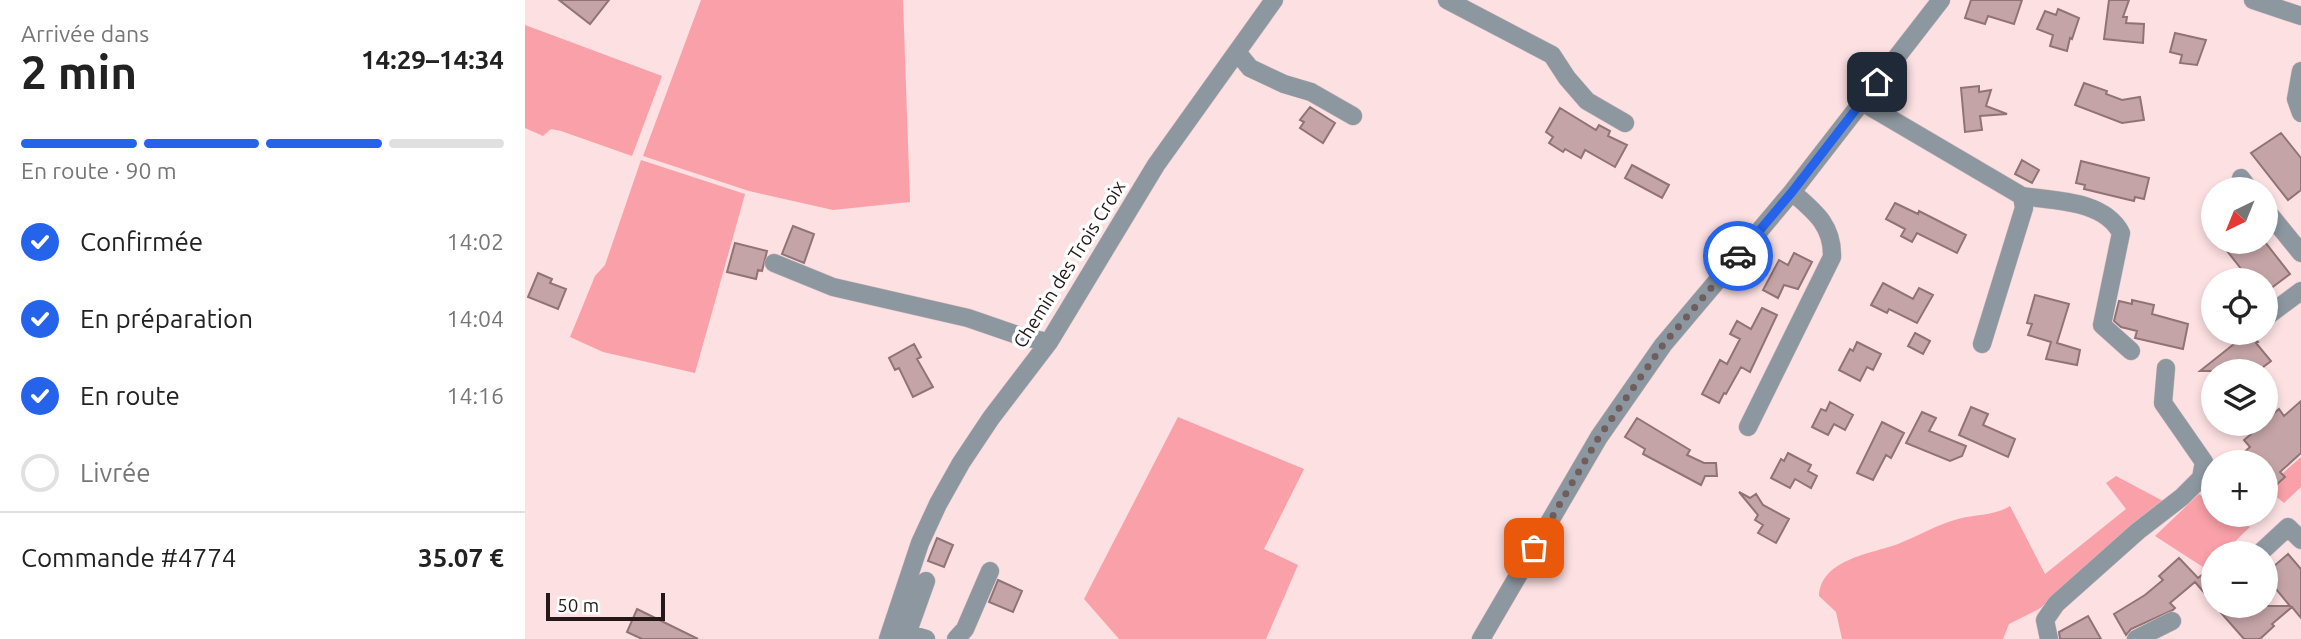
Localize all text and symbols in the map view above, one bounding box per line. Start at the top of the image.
text: Arrivée dans [21,21,149,46]
text: 14:29–14:34 [361,45,504,74]
text: 2 min [21,46,137,98]
pin [1847,52,1907,112]
icon: home [1858,63,1896,101]
text: En route · 90 m [21,158,177,183]
street label: Chemin des Trois Croix [1009,176,1130,352]
north arrow [2201,177,2279,254]
map controls [2201,177,2278,618]
courier [1703,221,1773,291]
icon: check [21,223,59,261]
text: Confirmée [80,227,203,256]
text: 14:02 [446,229,504,254]
icon: car [1719,237,1757,275]
button: locate [2201,268,2278,345]
icon: check [21,300,59,338]
text: En préparation [80,304,253,333]
text: 14:04 [446,306,504,331]
button: layers [2201,359,2278,436]
icon: check [21,377,59,415]
text: En route [80,381,180,410]
text: 14:16 [446,383,504,408]
button: + [2201,450,2278,527]
text: Livrée [80,458,151,487]
pin [1504,518,1564,578]
icon: bag [1515,529,1553,567]
button: − [2201,541,2278,618]
text: Commande #4774 [21,543,237,572]
text: 35.07 € [418,543,504,572]
scale bar [546,590,665,622]
text: 50 m [557,594,599,616]

